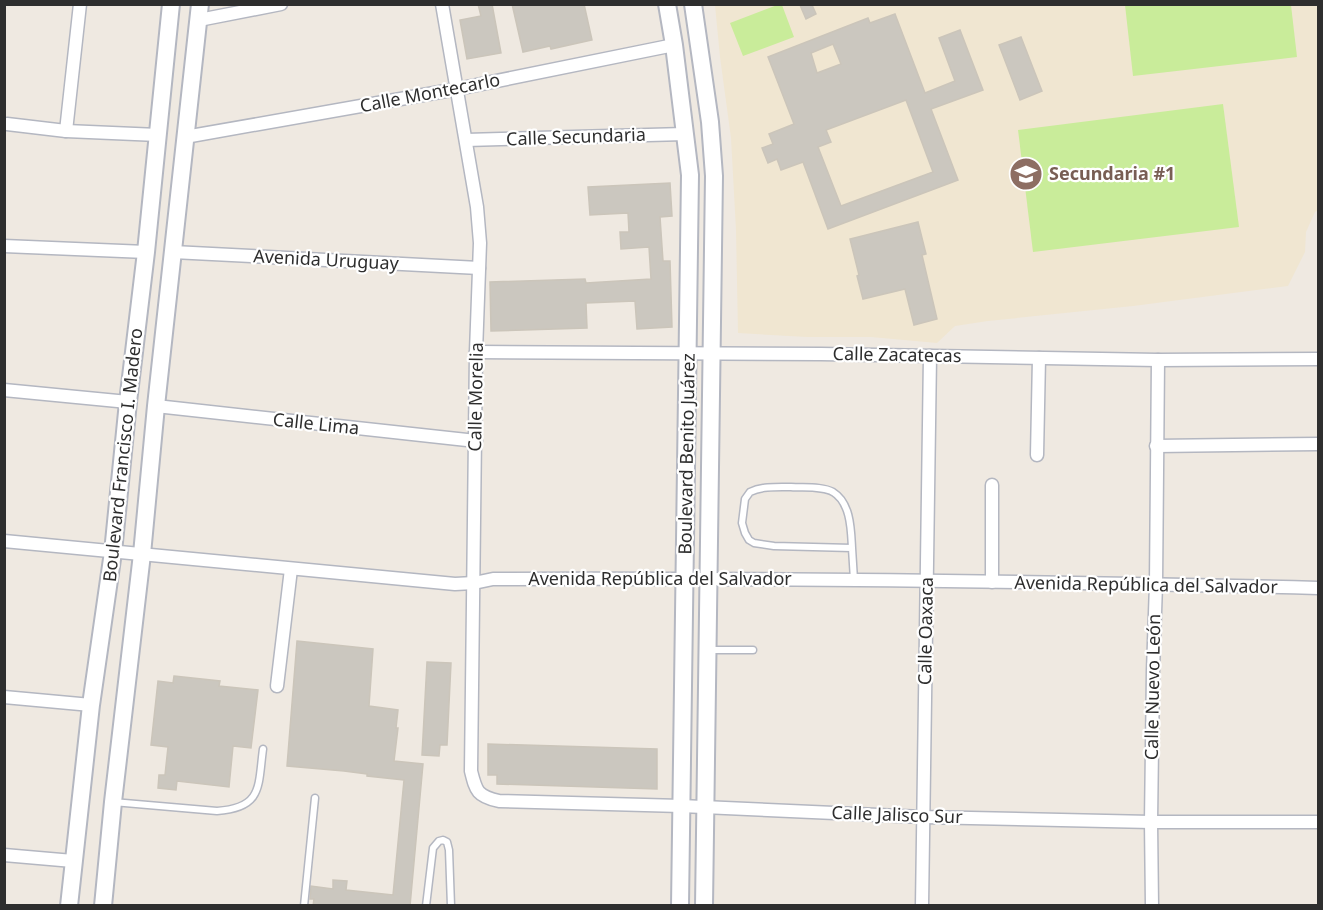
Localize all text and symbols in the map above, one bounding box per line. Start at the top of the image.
street label: Calle Montecarlo [358,67,502,117]
street label: Calle Secundaria [506,122,646,150]
school or university icon: Secundaria #1 [1008,156,1044,192]
place label: Secundaria #1 [1049,161,1175,185]
street label: Avenida Uruguay [253,243,400,275]
street label: Boulevard Francisco I. Madero [97,327,147,583]
street label: Calle Zacatecas [832,341,962,367]
street label: Calle Morelia [462,342,488,452]
street label: Boulevard Benito Juárez [672,353,700,555]
street label: Calle Lima [272,407,360,439]
street label: Avenida República del Salvador [528,566,792,590]
street label: Avenida República del Salvador [1014,570,1279,598]
street label: Calle Oaxaca [912,577,938,685]
street label: Calle Nuevo León [1139,614,1165,760]
street label: Calle Jalisco Sur [831,800,964,828]

